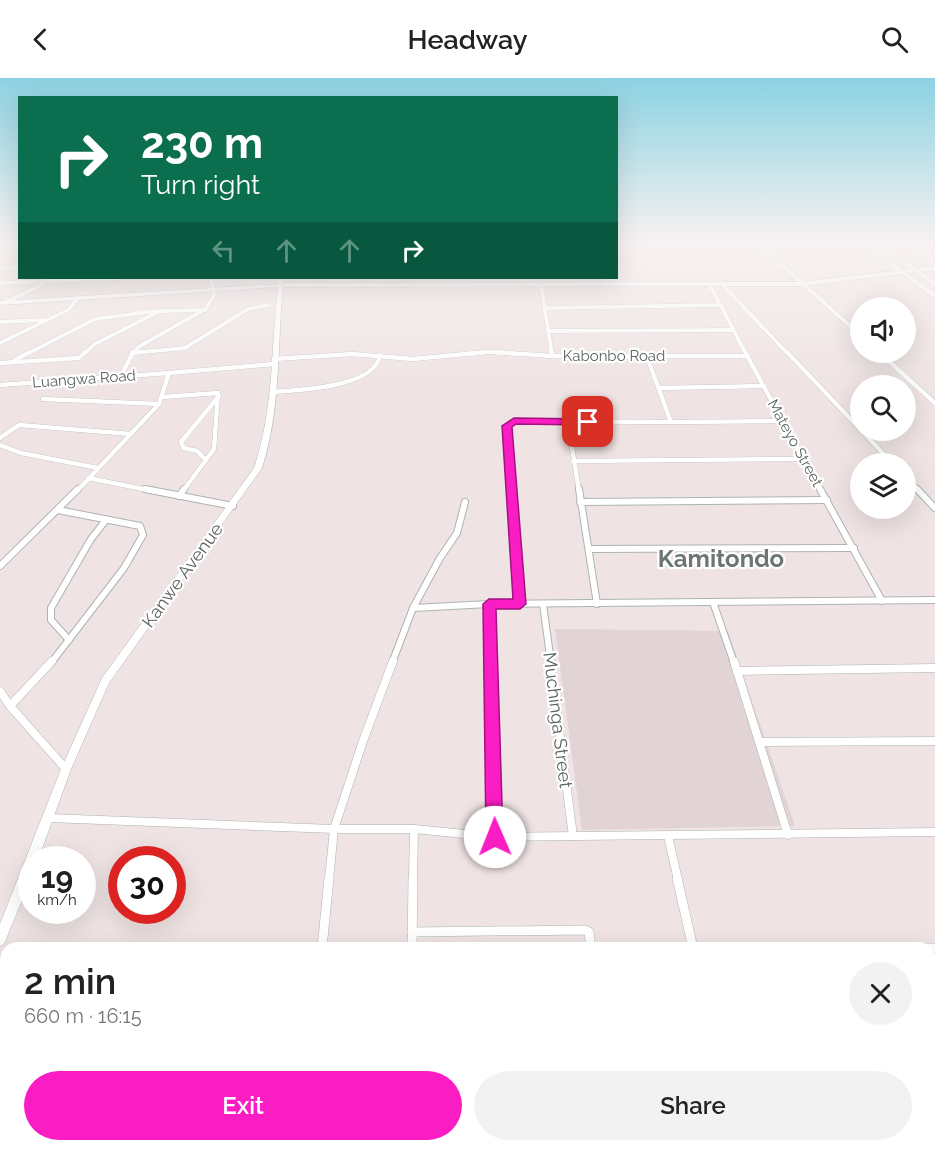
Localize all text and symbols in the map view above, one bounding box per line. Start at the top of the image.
icon: back [24,23,57,56]
icon: search [878,23,911,56]
text: Headway [408,24,527,55]
text: 230 m [141,119,263,168]
icon: right [42,120,120,198]
text: Turn right [141,169,260,200]
icon: left [207,234,240,267]
icon: ahead [270,234,303,267]
icon: ahead [333,234,366,267]
icon: right [396,234,429,267]
map controls [850,297,916,519]
button: sound [850,297,916,363]
street label: Kabonbo Road [563,347,665,365]
street label: Luangwa Road [32,366,136,392]
button: search [850,375,916,441]
pin [562,396,613,447]
street label: Mateyo Street [764,396,826,490]
icon: arrive [571,405,604,438]
button: layers [850,453,916,519]
street label: Kanwe Avenue [137,518,227,631]
district label: Kamitondo [658,544,784,573]
street label: Muchinga Street [539,651,577,789]
position arrow [463,805,527,869]
speed limit sign: 30 [108,846,186,924]
text: 19 [41,860,73,895]
text: km/h [37,891,77,909]
text: 2 min [24,960,116,1002]
button: close [849,962,912,1025]
text: 660 m · 16:15 [24,1004,142,1028]
button: Exit [24,1071,462,1140]
button: Share [474,1071,912,1140]

